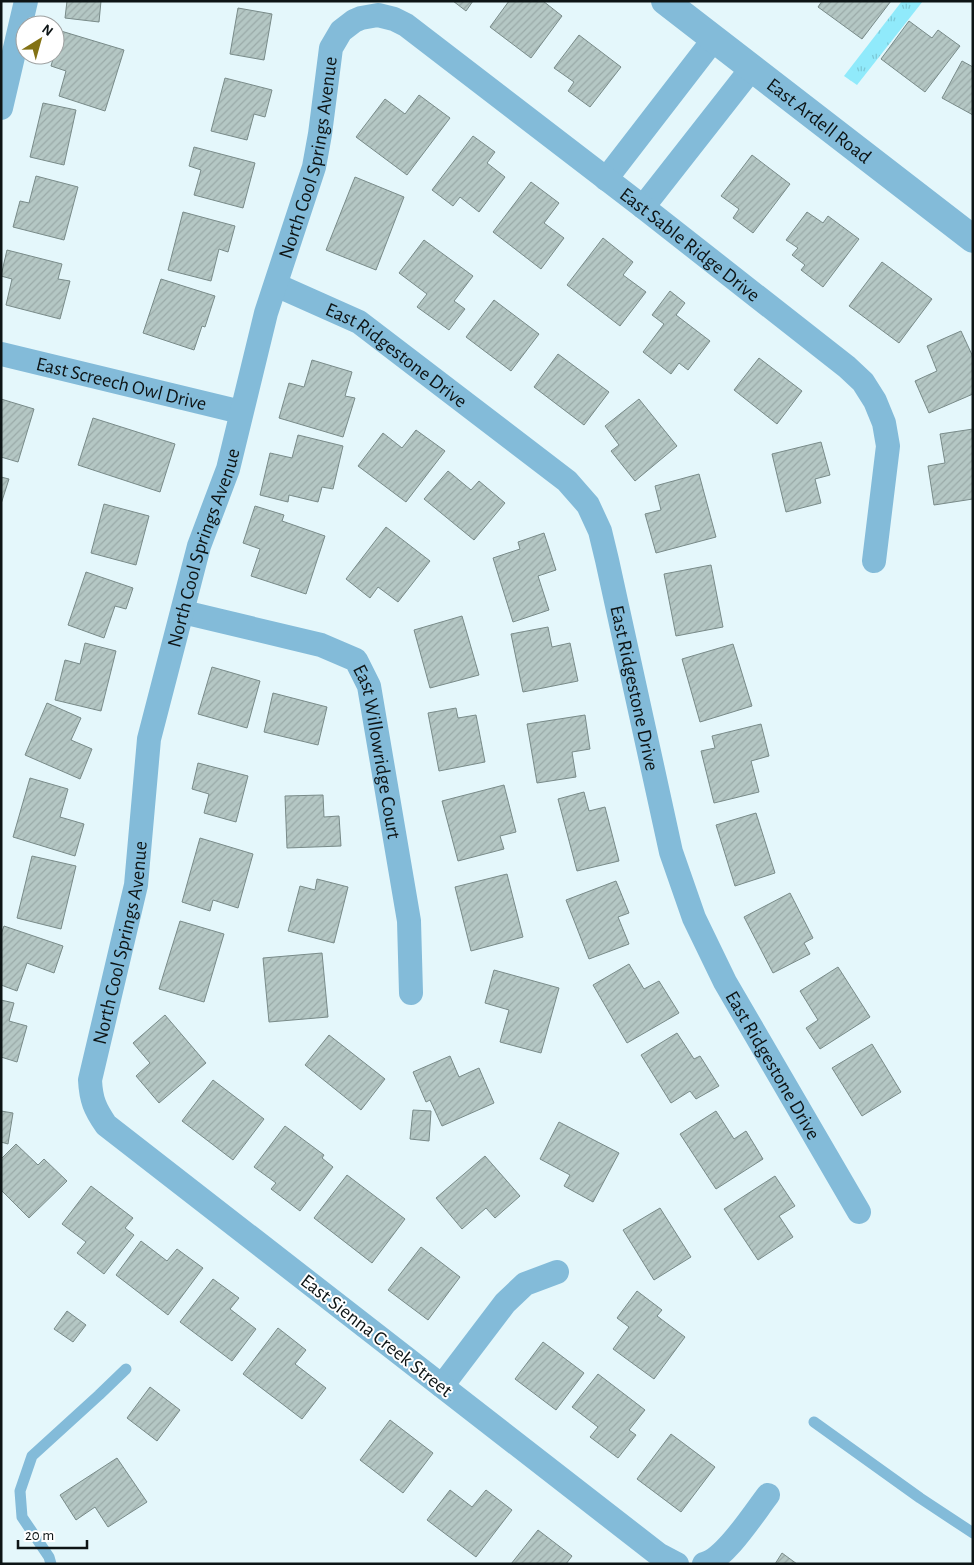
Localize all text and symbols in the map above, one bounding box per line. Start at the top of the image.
north arrow [15,15,65,65]
text: N [39,22,55,39]
street label: North Cool Springs Avenue [276,55,341,261]
street label: East Ardell Road [763,75,875,167]
street label: East Sable Ridge Drive [616,184,763,306]
street label: East Ridgestone Drive [322,299,470,412]
street label: East Screech Owl Drive [34,354,209,414]
street label: North Cool Springs Avenue [164,447,244,650]
street label: East Ridgestone Drive [606,604,662,773]
street label: East Willowridge Court [349,661,404,841]
street label: North Cool Springs Avenue [90,840,151,1046]
street label: East Ridgestone Drive [721,988,824,1143]
street label: East Sienna Creek Street [297,1271,456,1401]
scale bar [18,1518,86,1550]
text: 20 m [25,1528,54,1543]

